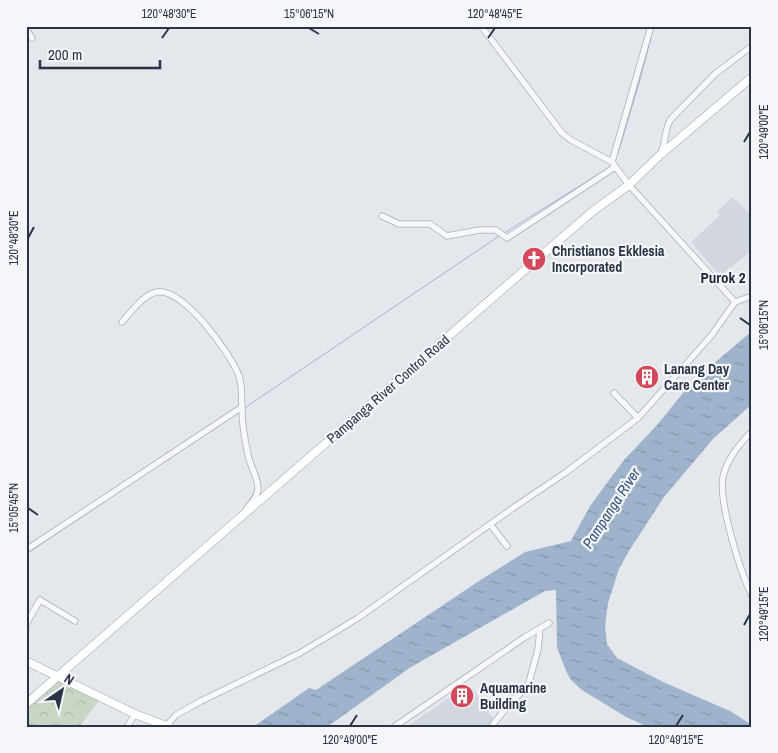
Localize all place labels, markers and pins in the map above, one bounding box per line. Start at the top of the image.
place label: Christianos Ekklesia Incorporated [552,242,665,276]
church icon: Christianos Ekklesia Incorporated [521,246,547,272]
place label: Lanang Day Care Center [664,360,730,394]
building icon: Lanang Day Care Center [634,364,660,390]
place label: Aquamarine Building [480,679,546,713]
building icon: Aquamarine Building [449,683,475,709]

